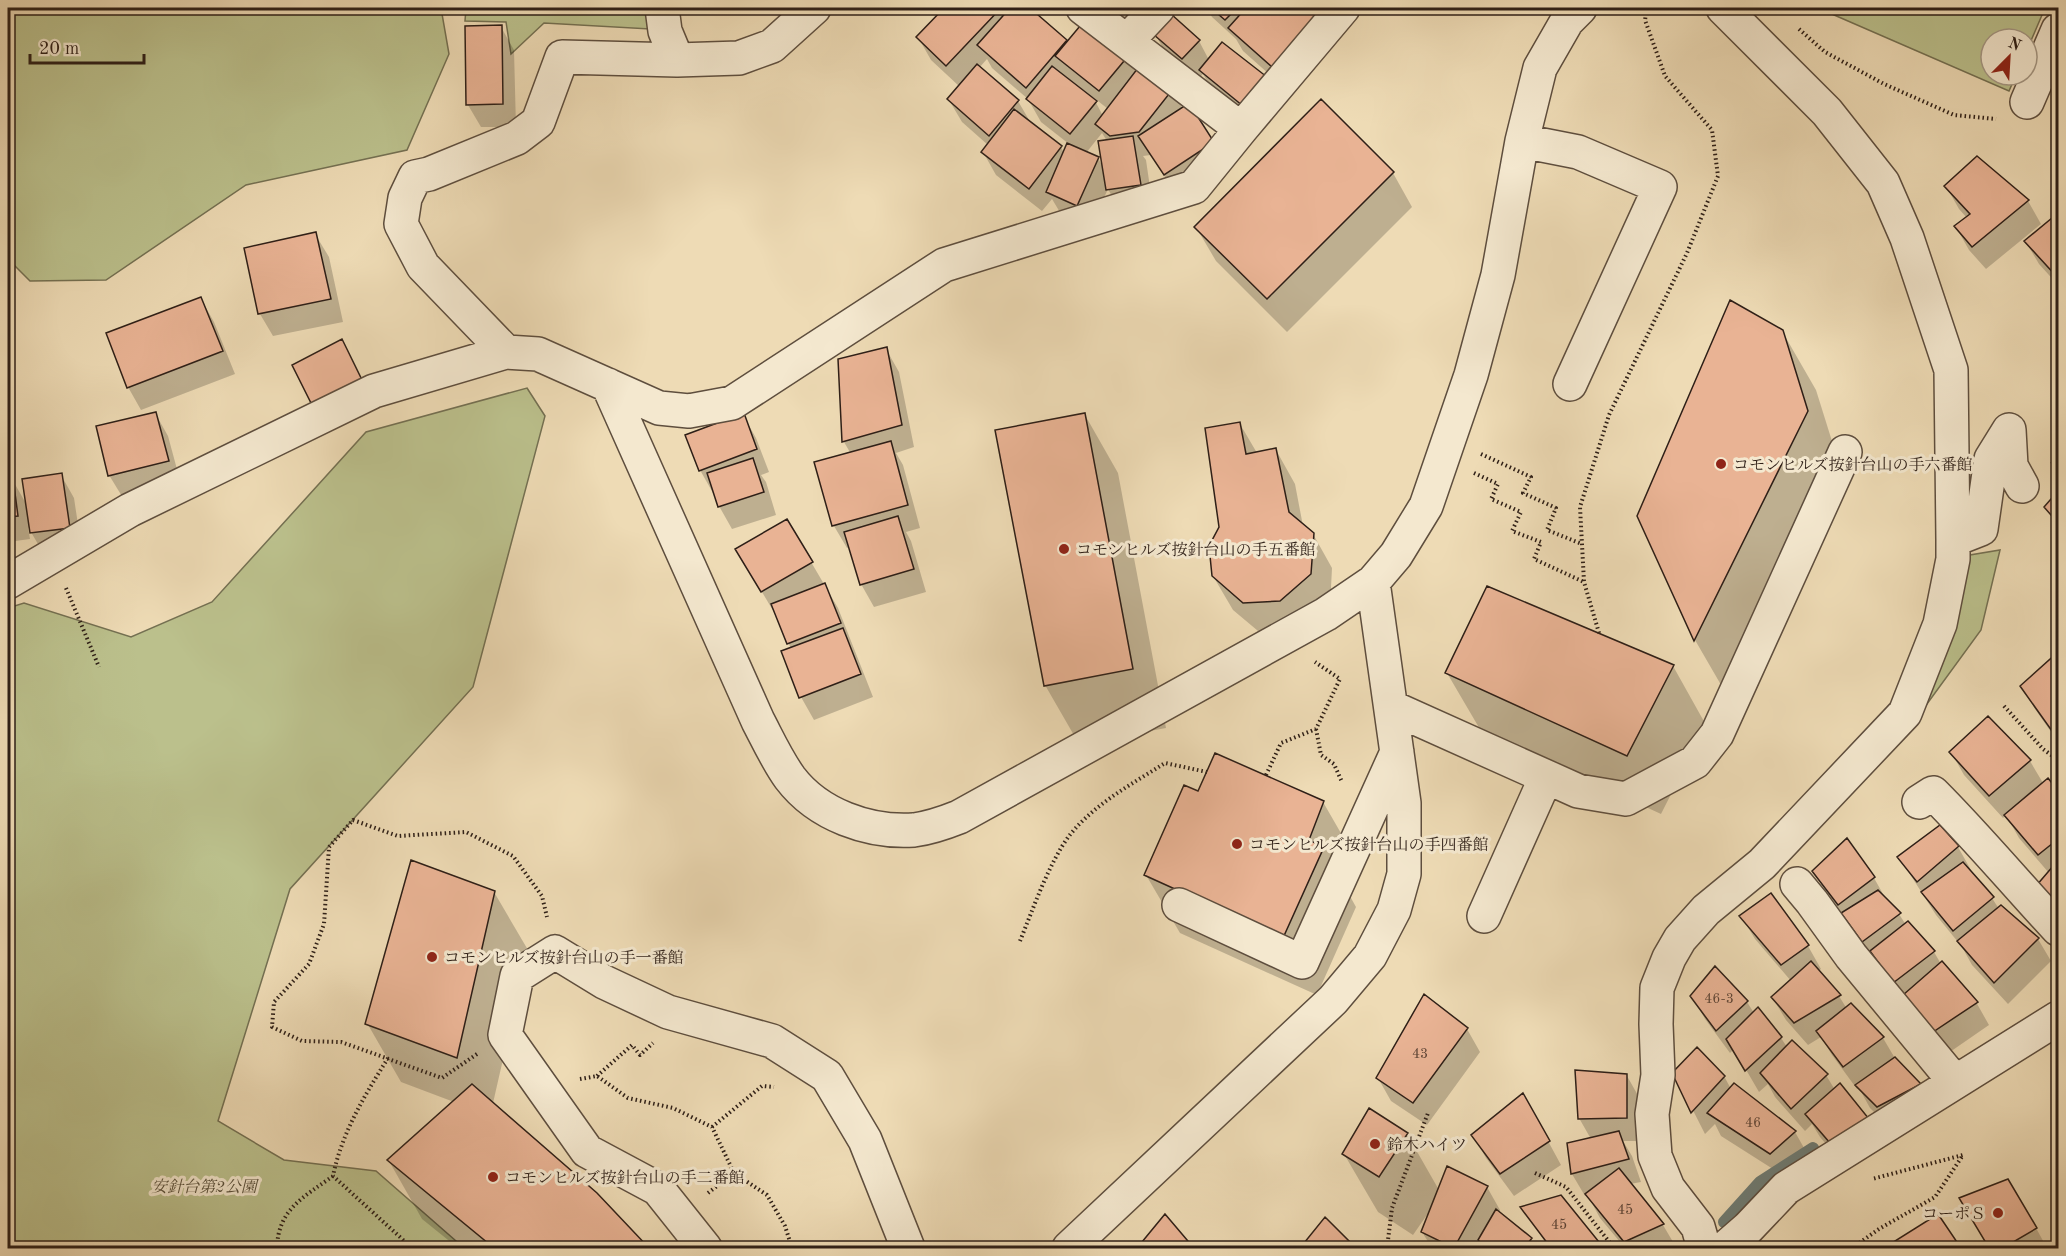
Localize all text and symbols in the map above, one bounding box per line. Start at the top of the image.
scale bar [30,27,144,65]
north arrow [1979,27,2039,87]
text: N [2005,35,2024,55]
text: 20 m [39,40,79,58]
place label: コモンヒルズ按針台山の手六番館 [1733,456,1973,474]
marker: コモンヒルズ按針台山の手六番館 [1714,457,1728,471]
place label: コモンヒルズ按針台山の手五番館 [1076,541,1316,559]
marker: コモンヒルズ按針台山の手五番館 [1057,542,1071,556]
place label: コモンヒルズ按針台山の手四番館 [1249,836,1489,854]
marker: コモンヒルズ按針台山の手四番館 [1230,837,1244,851]
place label: コモンヒルズ按針台山の手一番館 [444,949,684,967]
marker: コモンヒルズ按針台山の手一番館 [425,950,439,964]
house number: 46-3 [1704,992,1734,1006]
house number: 43 [1412,1047,1428,1061]
house number: 46 [1745,1116,1761,1130]
place label: 鈴木ハイツ [1386,1136,1467,1154]
marker: 鈴木ハイツ [1368,1137,1382,1151]
place label: コモンヒルズ按針台山の手二番館 [505,1169,745,1187]
marker: コモンヒルズ按針台山の手二番館 [486,1170,500,1184]
park label: 安針台第2公園 [151,1178,260,1196]
house number: 45 [1617,1203,1633,1217]
place label: コーポＳ [1922,1206,1986,1223]
marker: コーポＳ [1991,1206,2005,1220]
house number: 45 [1551,1218,1567,1232]

